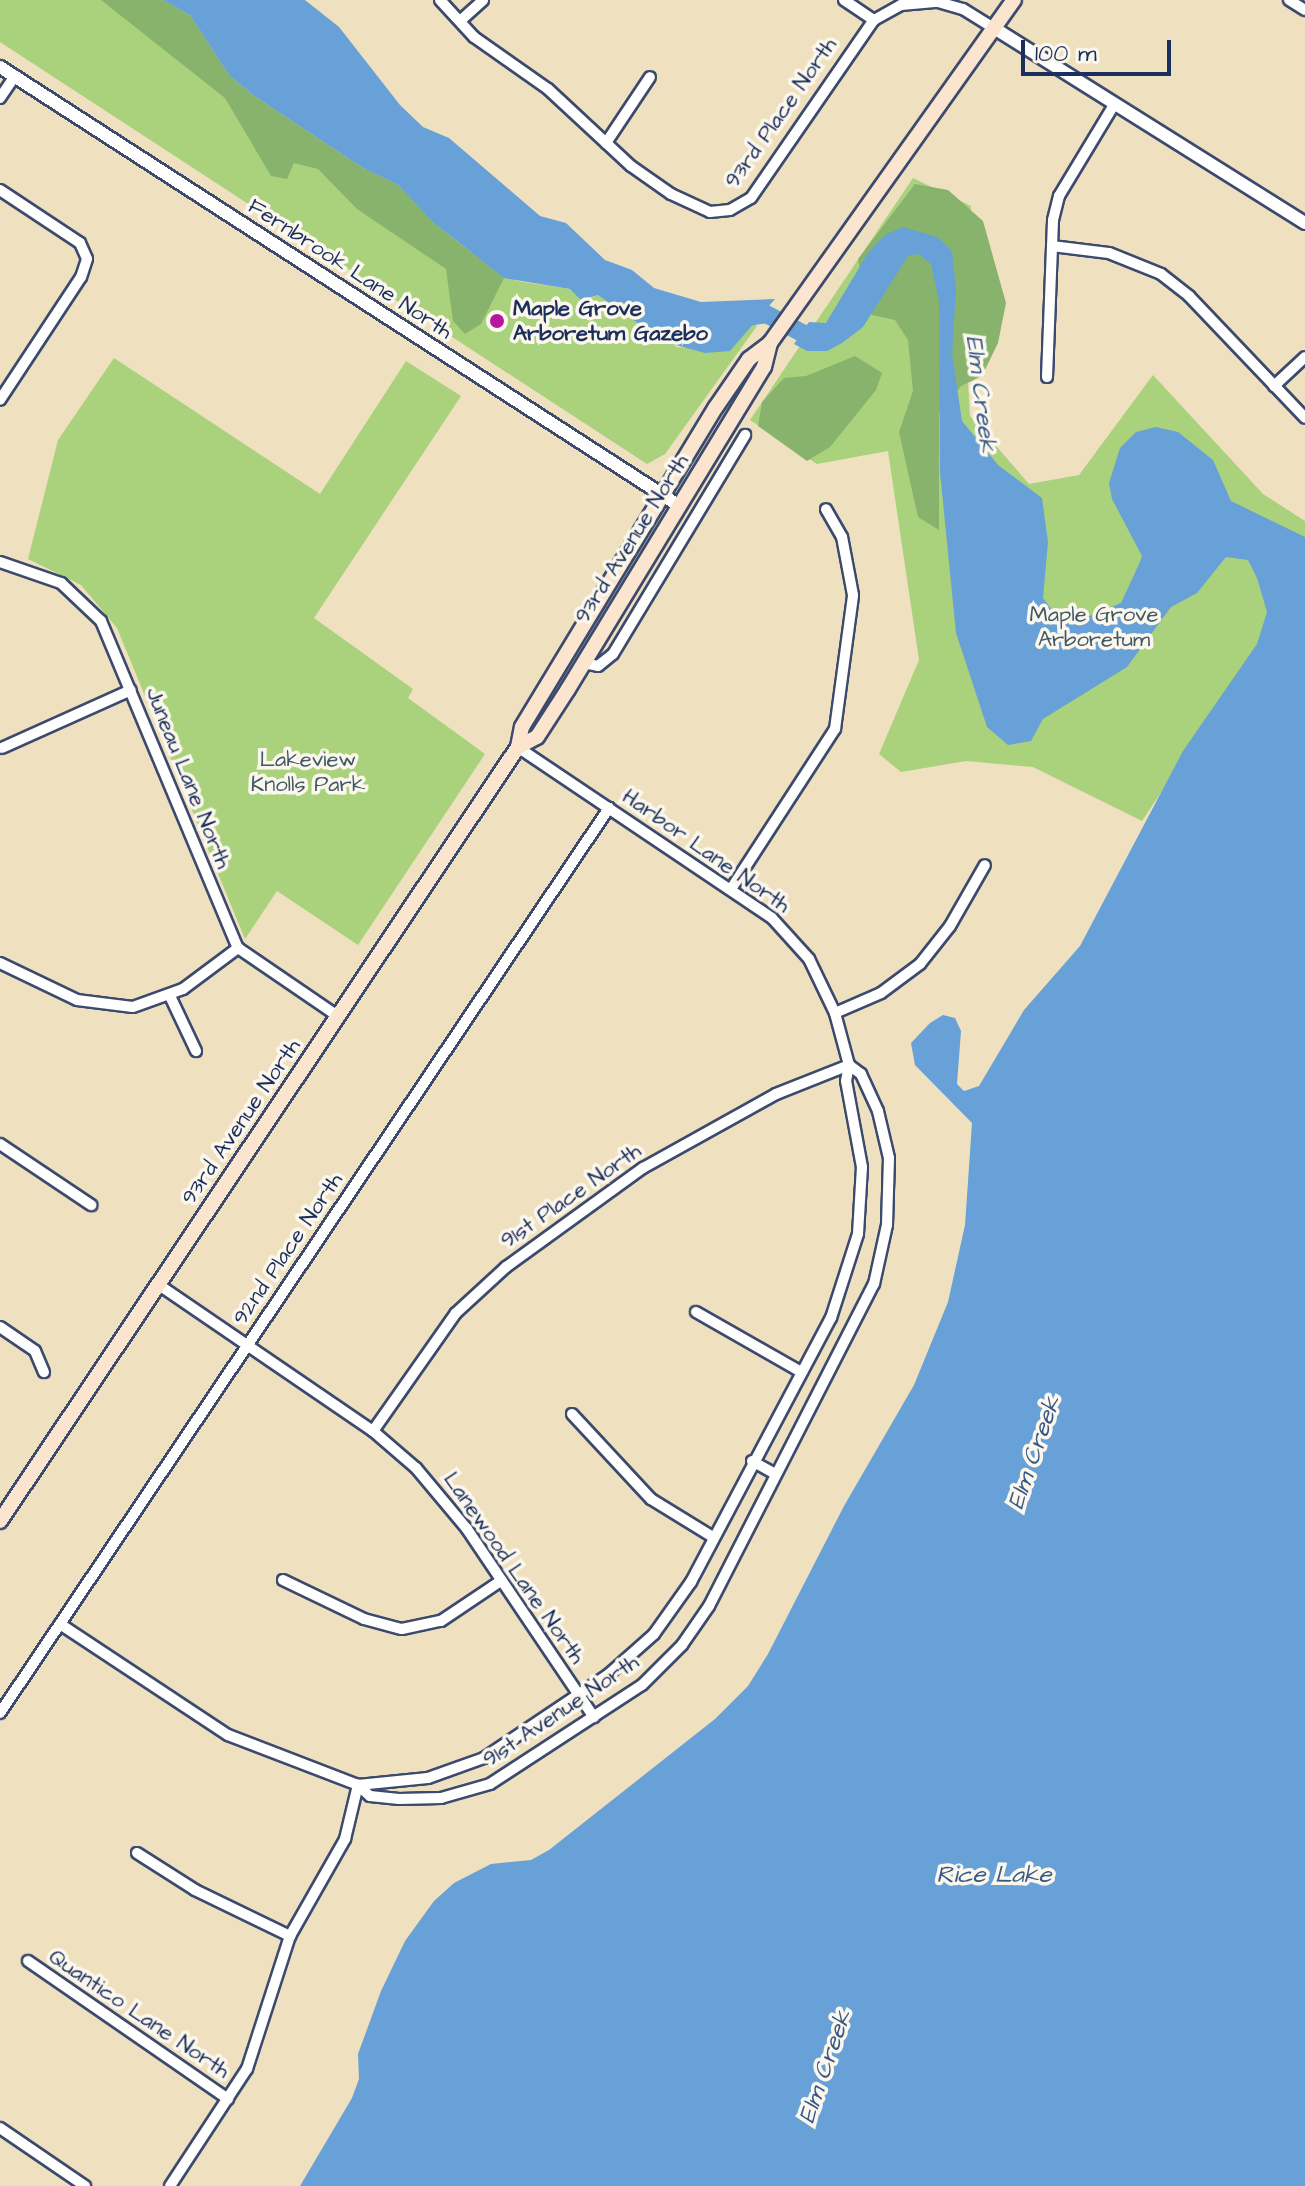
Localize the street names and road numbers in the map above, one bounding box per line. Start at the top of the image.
street label: 93rd Place North [719,33,843,193]
street label: Fernbrook Lane North [243,193,457,345]
street label: 93rd Avenue North [569,450,695,628]
street label: Juneau Lane North [140,684,236,872]
street label: Harbor Lane North [617,783,795,919]
street label: 93rd Avenue North [176,1034,306,1210]
street label: 91st Place North [496,1138,646,1254]
street label: 92nd Place North [227,1168,349,1330]
street label: Lanewood Lane North [438,1467,590,1669]
street label: 91st Avenue North [478,1649,644,1773]
street label: Quantico Lane North [43,1944,235,2084]

